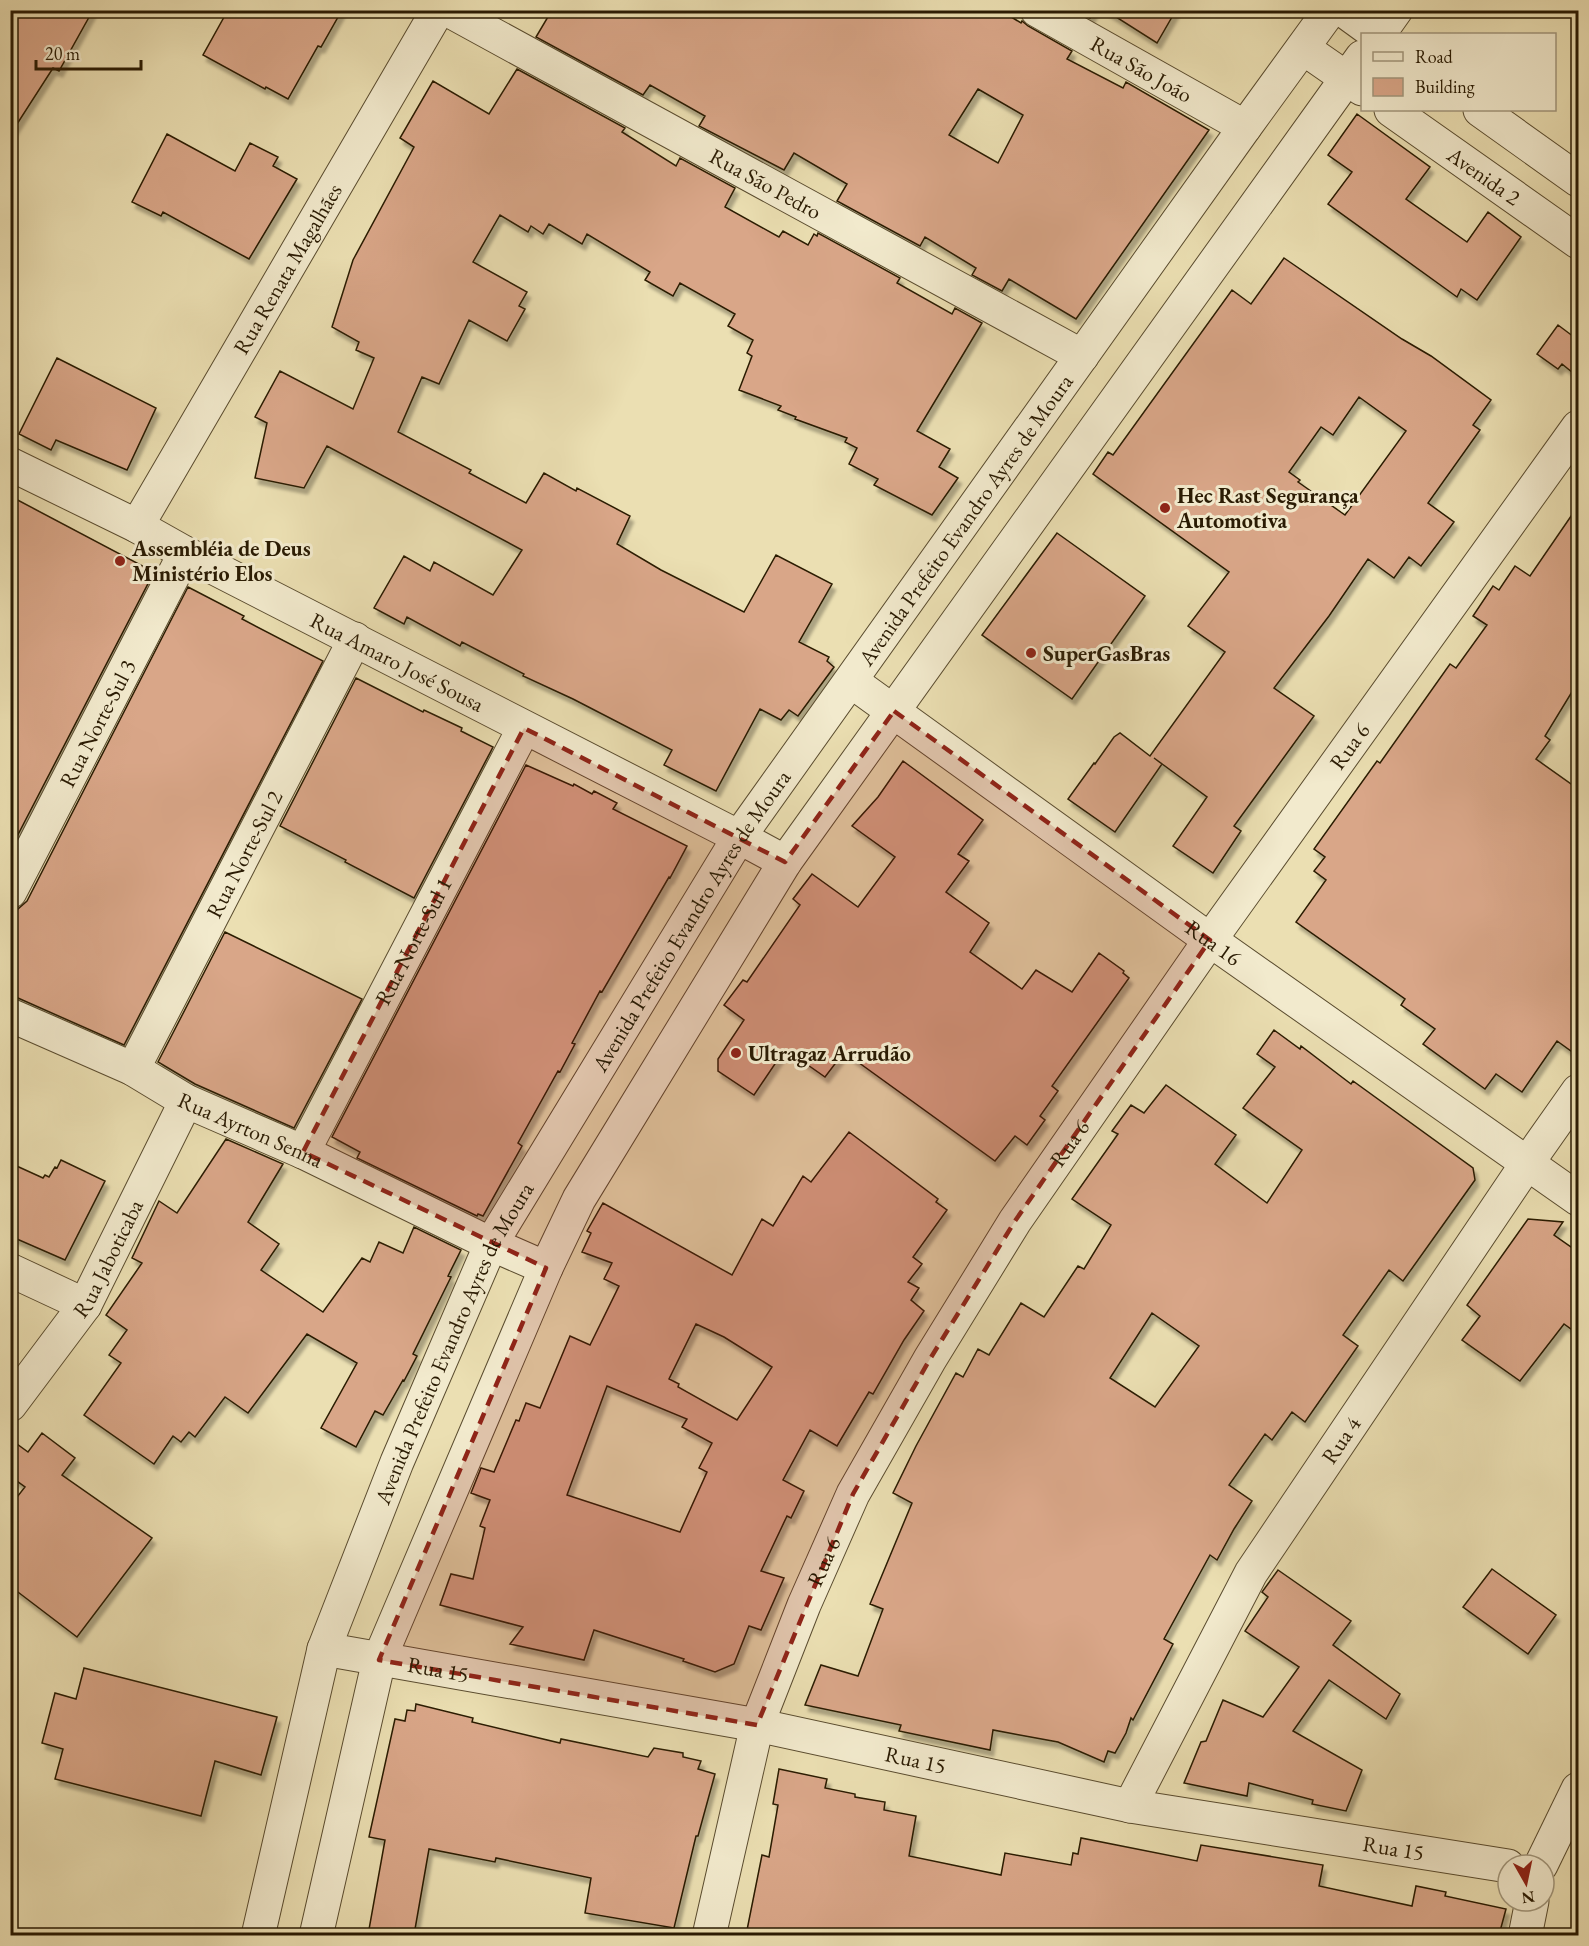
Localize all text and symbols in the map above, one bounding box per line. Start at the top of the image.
street label: Rua São João [1085,29,1198,110]
scale bar [36,33,141,71]
legend [1361,33,1556,111]
text: 20 m [45,42,80,65]
text: Road [1415,45,1454,68]
text: Building [1415,75,1475,98]
street label: Avenida 2 [1441,140,1527,212]
street label: Rua São Pedro [704,142,827,226]
street label: Rua Renata Magalhães [226,178,349,359]
street label: Avenida Prefeito Evandro Ayres de Moura [851,368,1080,672]
place label: Hec Rast Segurança Automotiva [1176,481,1359,535]
marker: Hec Rast Segurança Automotiva [1158,501,1172,515]
place label: Assembléia de Deus Ministério Elos [131,534,311,588]
marker: Assembléia de Deus Ministério Elos [113,554,127,568]
street label: Rua Amaro José Sousa [305,606,489,719]
place label: SuperGasBras [1043,639,1170,668]
marker: SuperGasBras [1024,646,1038,660]
street label: Rua Norte-Sul 3 [53,655,143,792]
street label: Rua 6 [1323,717,1377,775]
street label: Avenida Prefeito Evandro Ayres de Moura [585,764,798,1078]
street label: Rua Norte-Sul 2 [200,785,290,923]
street label: Rua Norte-Sul 1 [368,872,459,1010]
street label: Rua 16 [1180,913,1247,973]
place label: Ultragaz Arrudão [748,1039,911,1068]
marker: Ultragaz Arrudão [729,1046,743,1060]
street label: Rua Ayrton Senna [173,1085,328,1175]
street label: Rua 6 [1043,1114,1096,1173]
street label: Avenida Prefeito Evandro Ayres de Moura [368,1177,540,1509]
street label: Rua Jaboticaba [66,1194,150,1324]
street label: Rua 4 [1315,1411,1368,1469]
street label: Rua 6 [800,1532,847,1591]
street label: Rua 15 [405,1650,471,1689]
street label: Rua 15 [882,1739,949,1781]
street label: Rua 15 [1361,1829,1426,1867]
north arrow [1496,1853,1556,1913]
text: N [1520,1886,1536,1909]

